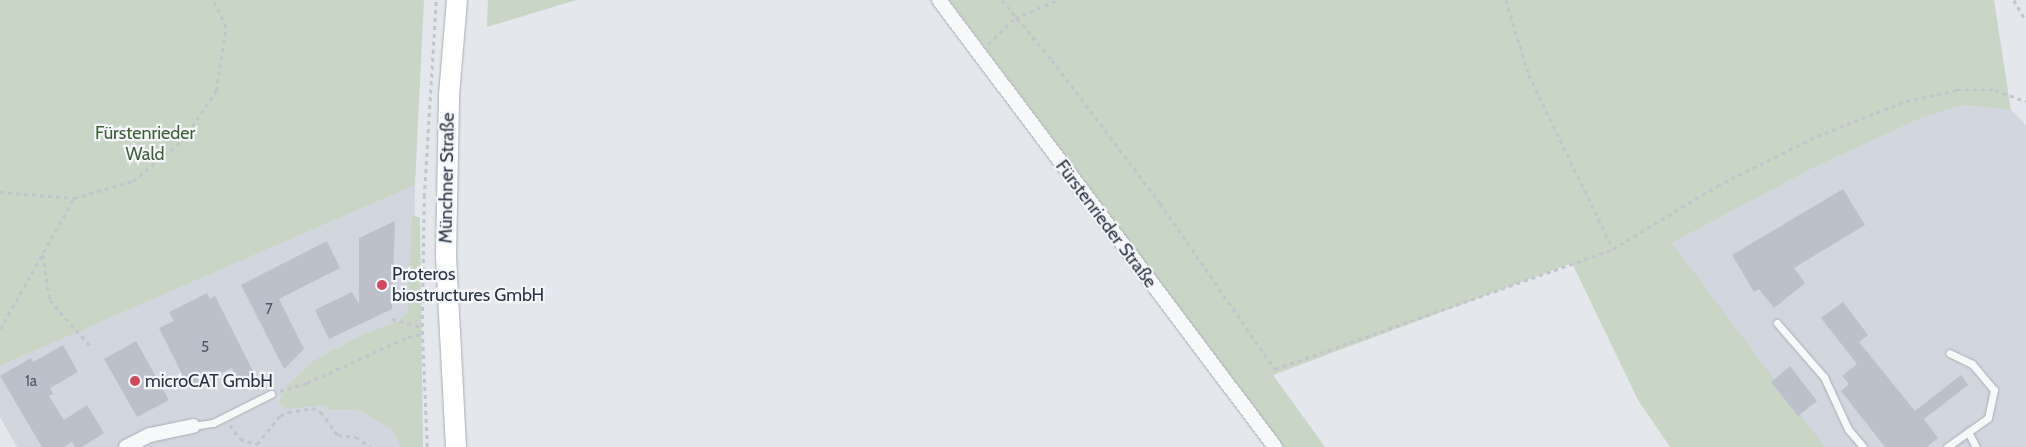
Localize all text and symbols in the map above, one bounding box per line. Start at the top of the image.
street label: Münchner Straße [435,112,459,244]
park label: Fürstenrieder Wald [95,123,195,166]
street label: Fürstenrieder Straße [1051,156,1161,292]
place label: Proteros biostructures GmbH [392,264,544,306]
marker: Proteros biostructures GmbH [376,279,388,291]
house number: 7 [265,301,273,319]
house number: 5 [201,339,209,357]
place label: microCAT GmbH [145,370,273,392]
house number: 1a [25,373,37,391]
marker: microCAT GmbH [129,375,141,387]

